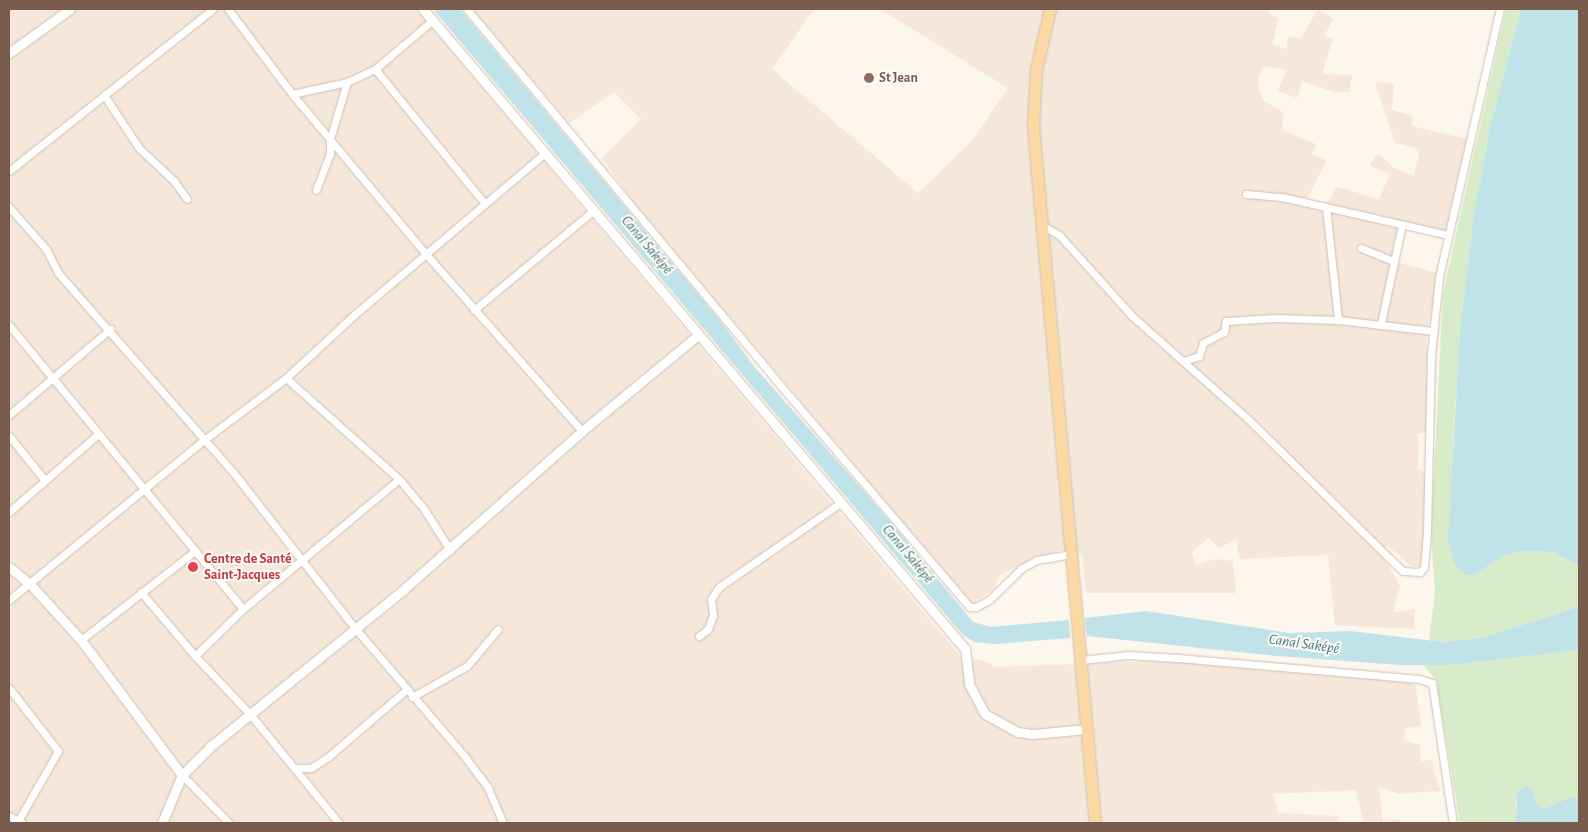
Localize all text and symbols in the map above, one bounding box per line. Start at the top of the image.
place label: St Jean [879,70,918,86]
marker: St Jean [863,72,875,84]
water label: Canal Saképé [617,212,677,278]
water label: Canal Saképé [878,521,938,587]
place label: Centre de Santé Saint-Jacques [204,551,291,584]
marker: Centre de Santé Saint-Jacques [186,560,200,574]
water label: Canal Saképé [1268,630,1340,658]

